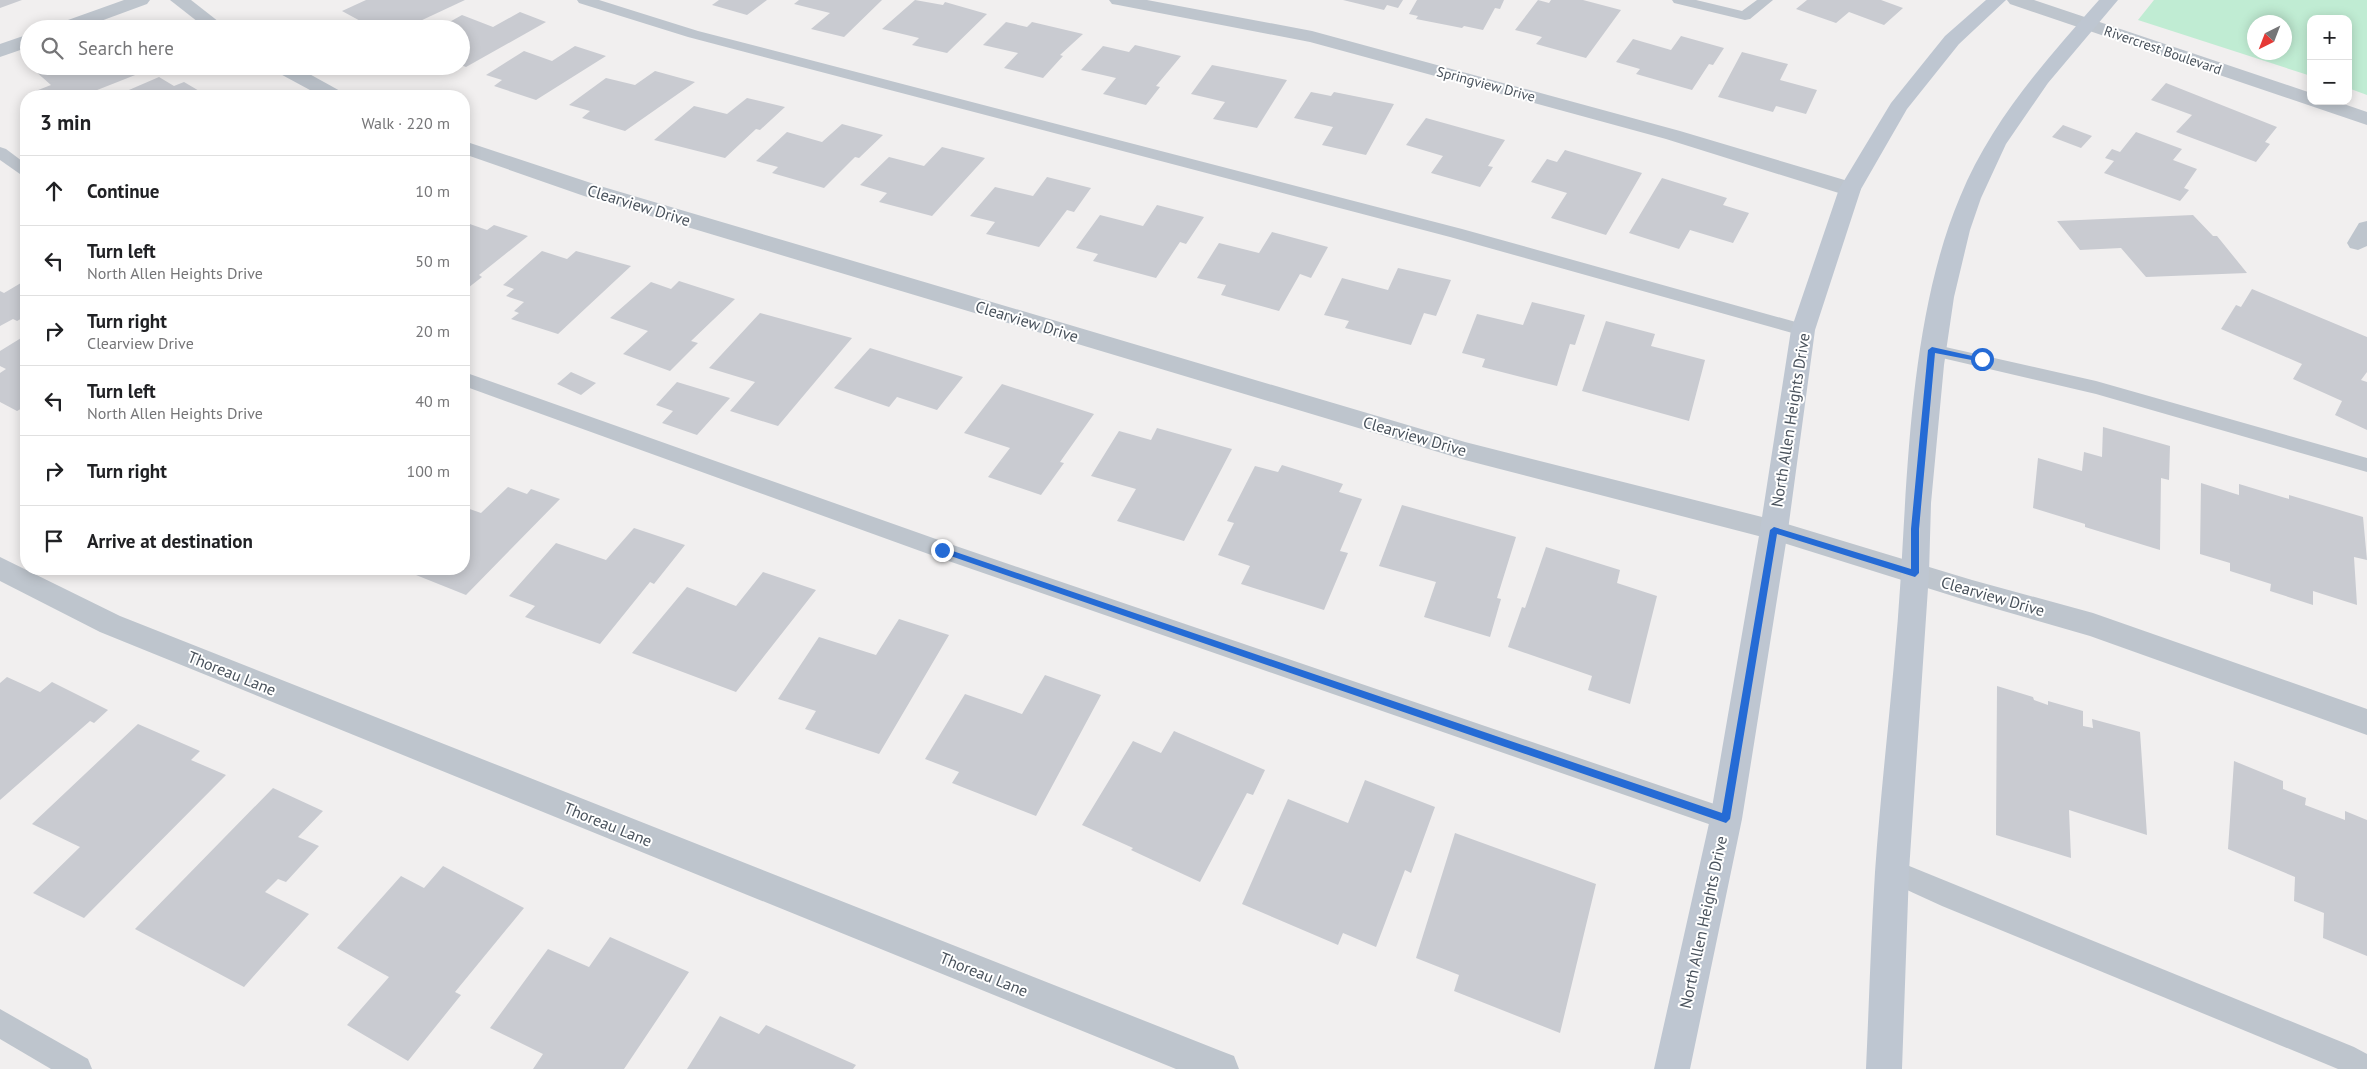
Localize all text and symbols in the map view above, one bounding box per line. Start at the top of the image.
north arrow [2247,15,2292,60]
map controls [2307,15,2352,105]
button: + [2307,15,2352,60]
search box [20,20,470,75]
street label: Rivercrest Boulevard [2102,21,2224,79]
icon: search [38,34,66,62]
text: Search here [78,36,174,60]
button: − [2307,60,2352,105]
street label: Springview Drive [1435,62,1537,106]
text: 3 min [40,109,91,136]
text: Walk · 220 m [361,113,450,133]
icon: ahead [40,177,68,205]
text: Continue [87,179,159,203]
street label: Clearview Drive [585,180,693,230]
text: 10 m [415,181,450,201]
text: Turn left [87,239,156,263]
icon: left [40,247,68,275]
text: 50 m [415,251,450,271]
text: North Allen Heights Drive [87,263,263,283]
street label: Clearview Drive [973,296,1081,346]
text: Turn right [87,309,167,333]
icon: right [40,317,68,345]
text: 20 m [415,321,450,341]
street label: North Allen Heights Drive [1766,332,1814,508]
text: Clearview Drive [87,333,194,353]
route start [1971,348,1994,371]
text: Turn left [87,379,156,403]
icon: left [40,387,68,415]
text: 40 m [415,391,450,411]
text: North Allen Heights Drive [87,403,263,423]
street label: Clearview Drive [1361,412,1469,460]
icon: right [40,457,68,485]
text: Turn right [87,459,167,483]
text: 100 m [407,461,450,481]
icon: arrive [40,527,68,555]
text: Arrive at destination [87,529,253,553]
route end [931,539,954,562]
street label: Clearview Drive [1939,572,2047,620]
street label: Thoreau Lane [185,646,279,700]
street label: Thoreau Lane [561,797,655,851]
street label: North Allen Heights Drive [1675,834,1731,1010]
street label: Thoreau Lane [937,947,1031,1001]

